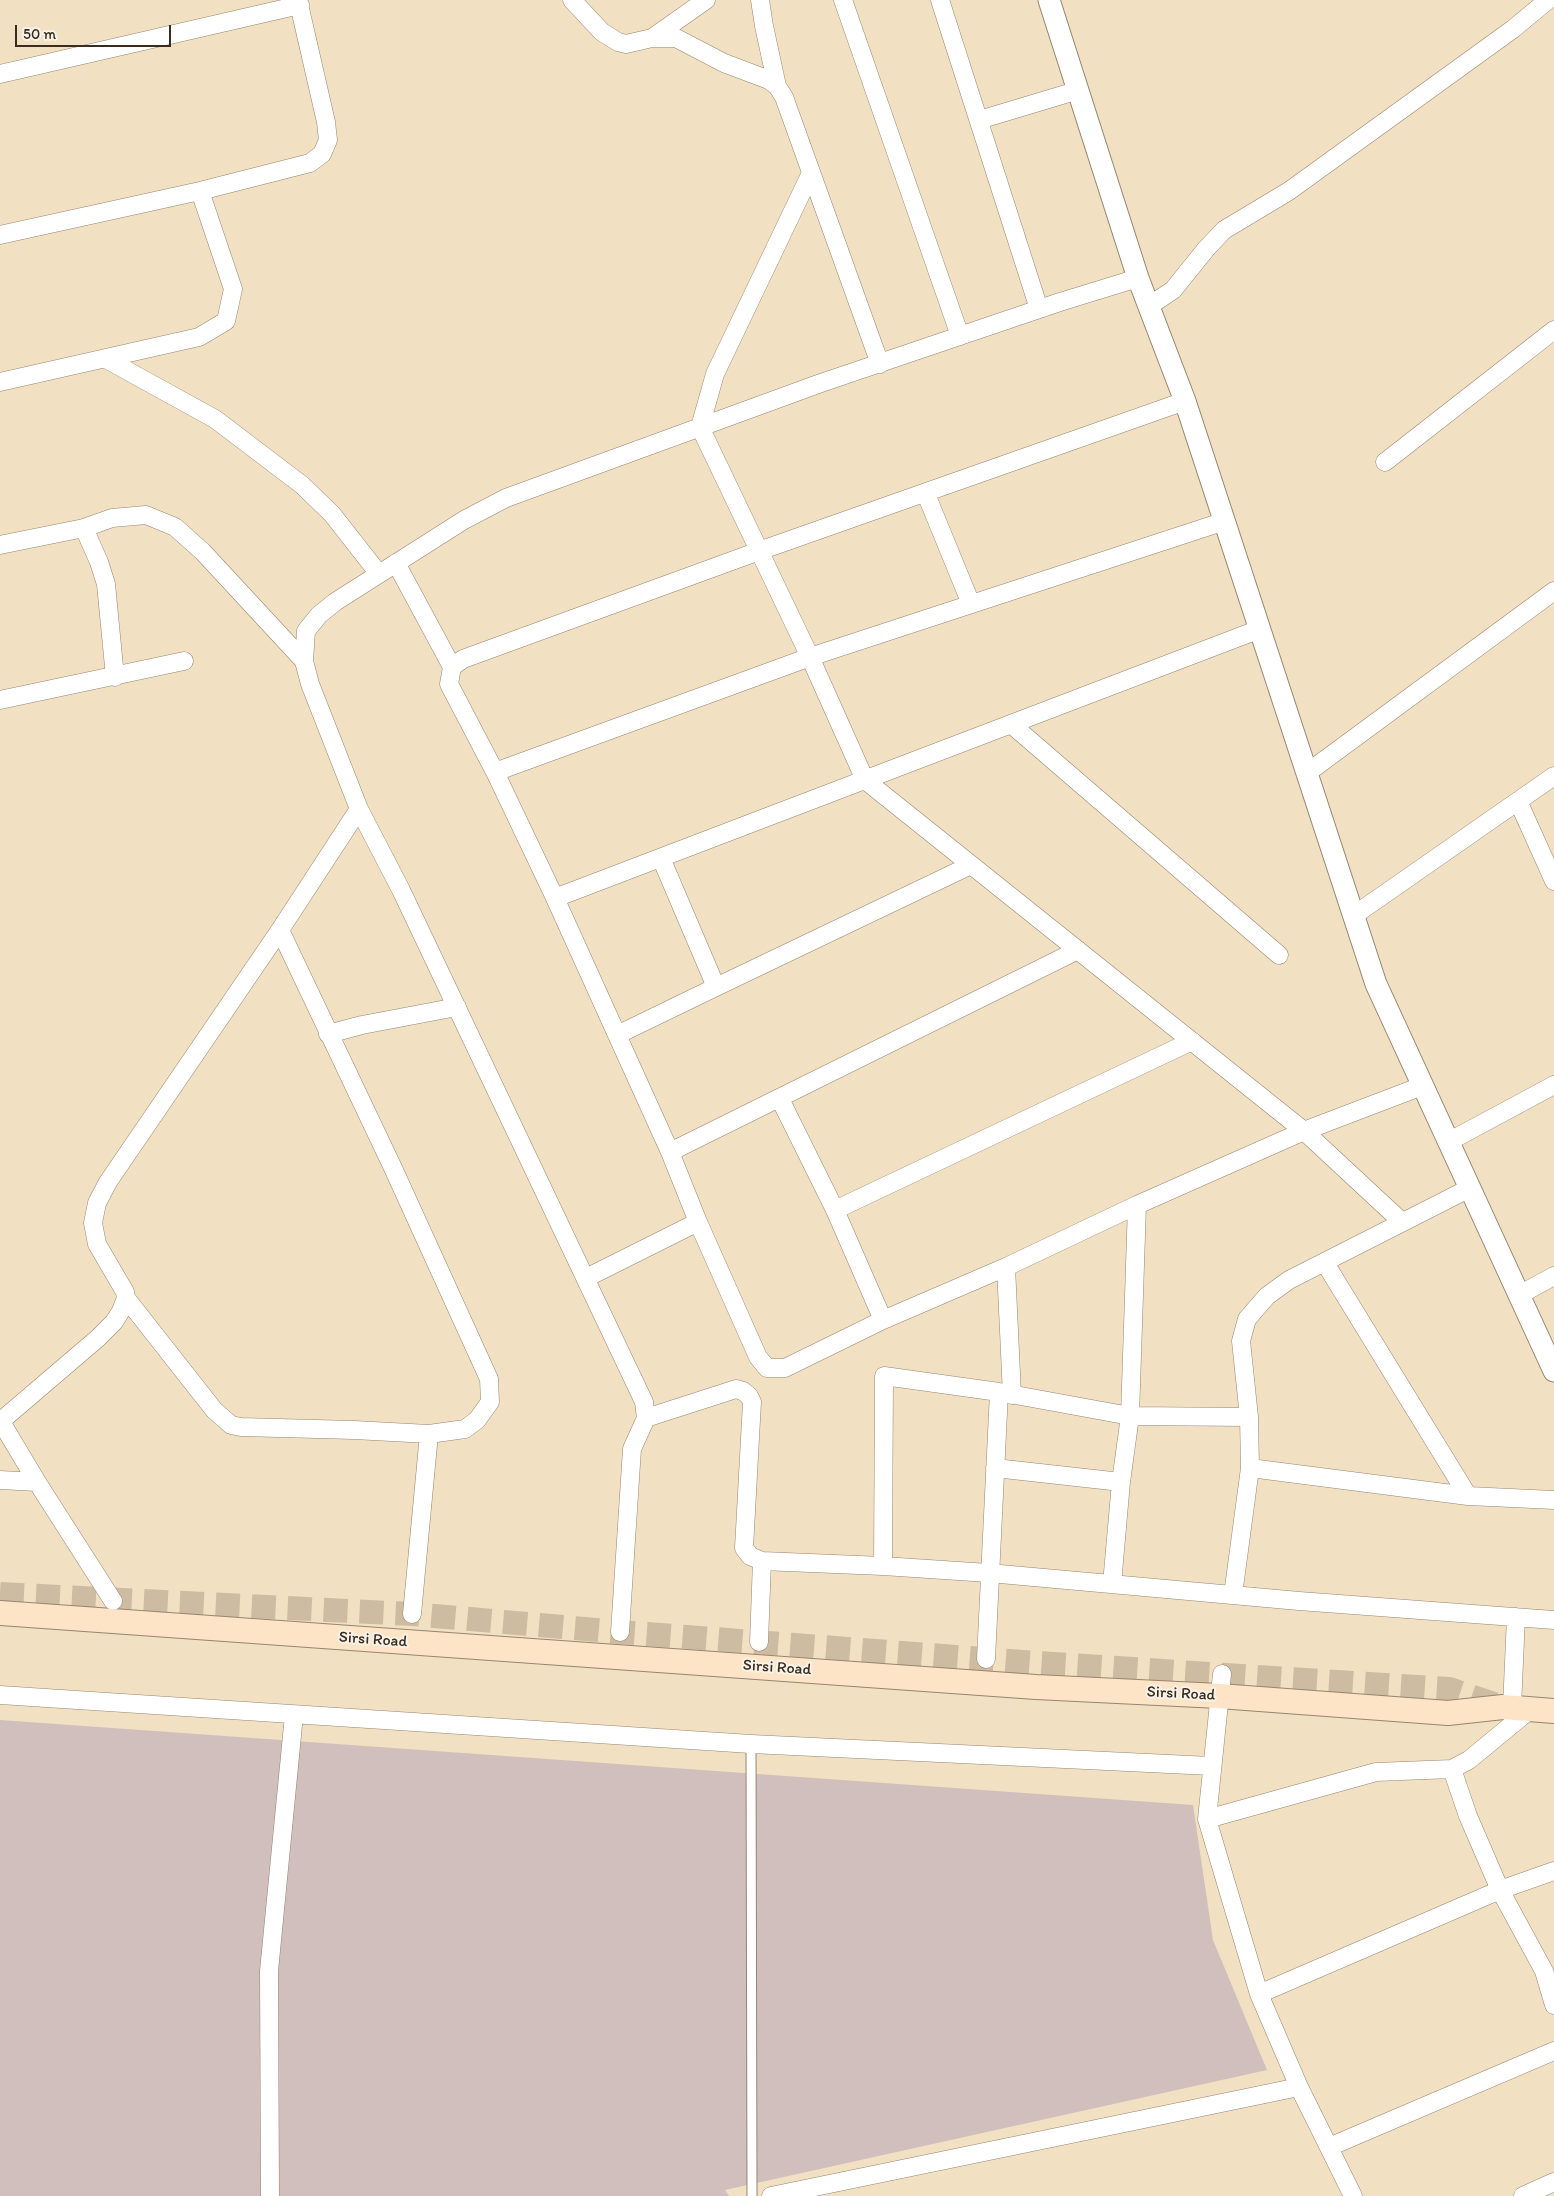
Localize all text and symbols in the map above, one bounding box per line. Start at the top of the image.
scale bar [18,15,174,47]
text: 50 m [23,25,56,43]
street label: Sirsi Road [338,1628,408,1652]
street label: Sirsi Road [742,1656,812,1680]
street label: Sirsi Road [1146,1683,1216,1705]

